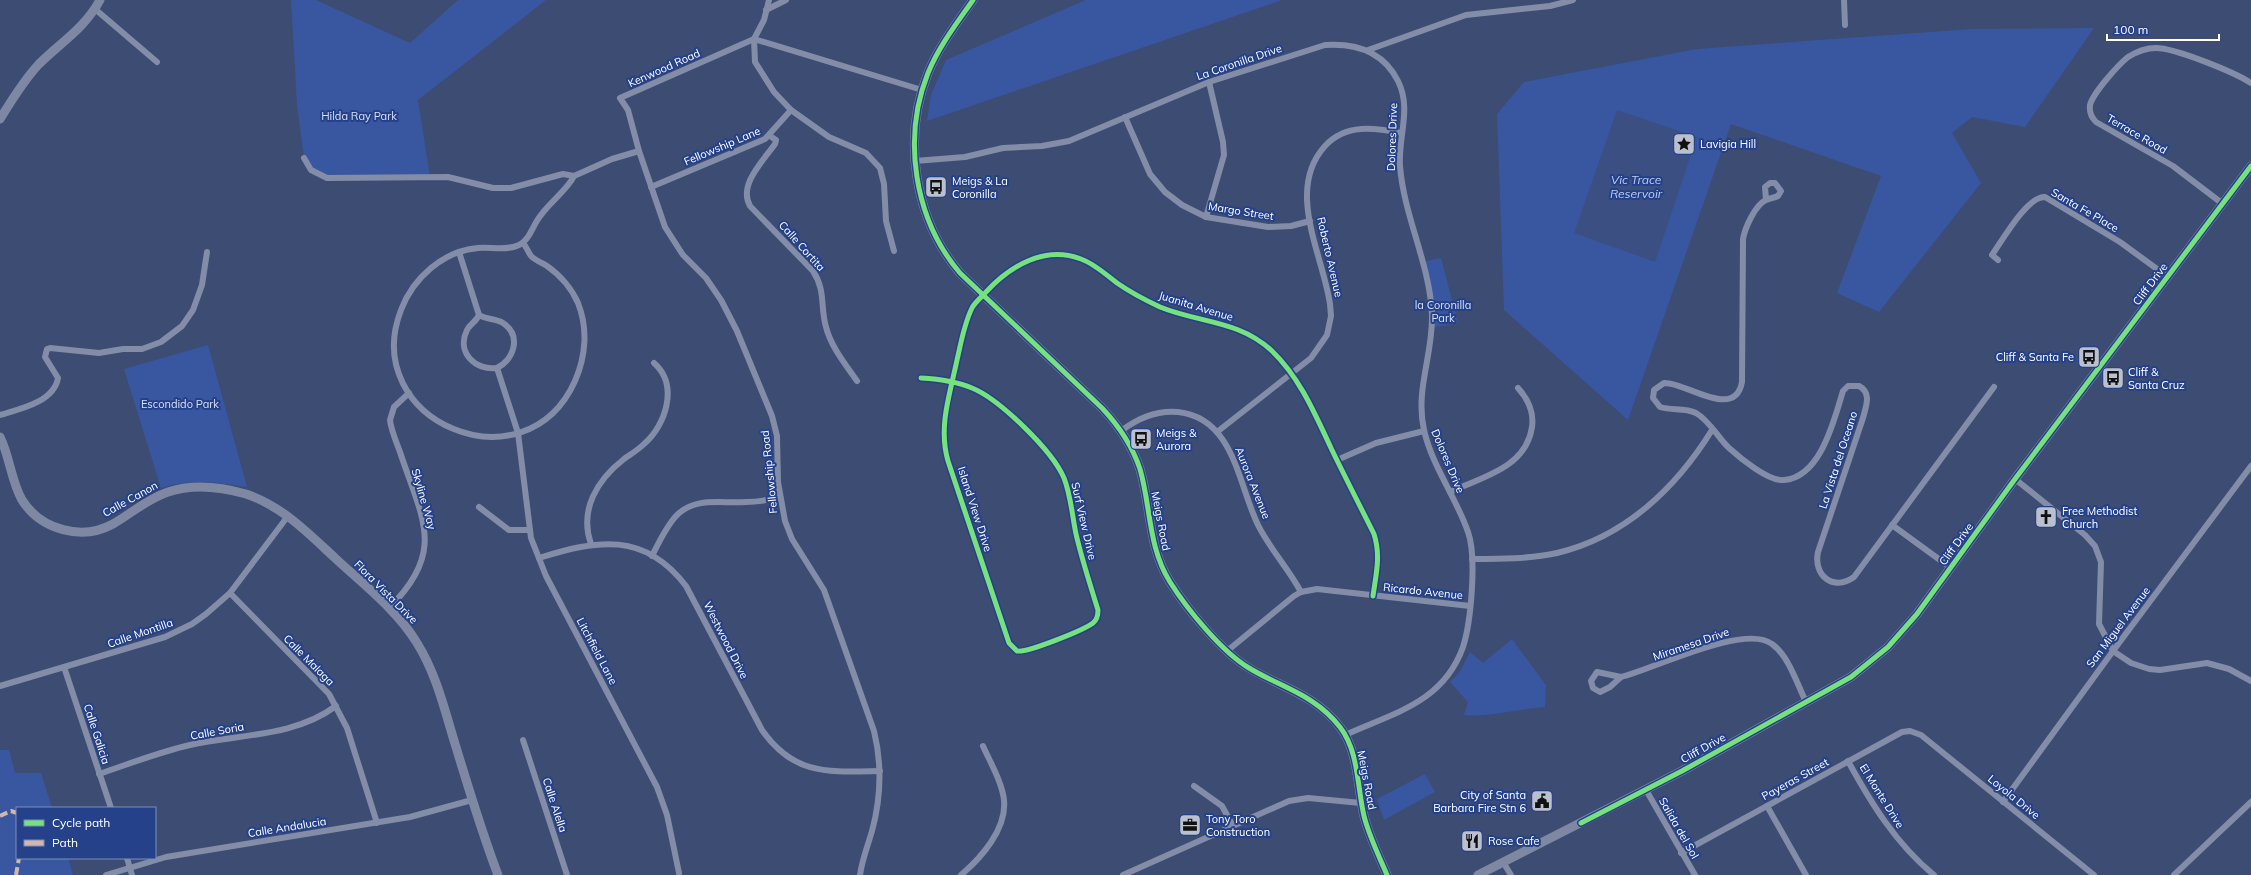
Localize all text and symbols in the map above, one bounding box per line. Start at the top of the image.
scale bar [2107,16,2219,42]
text: 100 m [2113,22,2148,37]
street label: La Coronilla Drive [1194,41,1284,83]
street label: Kenwood Road [626,46,702,90]
street label: Dolores Drive [1384,103,1400,171]
park label: Hilda Ray Park [321,109,397,123]
street label: Terrace Road [2104,111,2170,157]
street label: Fellowship Lane [682,124,762,168]
place icon: Lavigia Hill [1671,131,1697,157]
place label: Lavigia Hill [1700,137,1756,151]
water label: Vic Trace Reservoir [1610,172,1663,201]
bus stop icon: Meigs & La Coronilla [923,174,949,200]
place label: Meigs & La Coronilla [952,174,1008,201]
street label: Santa Fe Place [2049,185,2121,235]
street label: Margo Street [1207,199,1275,223]
street label: Roberto Avenue [1314,216,1346,298]
street label: Calle Cortita [776,218,828,274]
street label: Cliff Drive [2130,260,2170,308]
street label: Juanita Avenue [1157,288,1235,324]
park label: la Coronilla Park [1415,298,1471,325]
bus stop icon: Cliff & Santa Fe [2076,344,2102,370]
place label: Cliff & Santa Fe [1996,350,2074,364]
bus stop icon: Cliff & Santa Cruz [2100,365,2126,391]
place label: Cliff & Santa Cruz [2128,365,2185,392]
park label: Escondido Park [141,397,219,411]
street label: La Vista del Oceano [1816,409,1860,511]
bus stop icon: Meigs & Aurora [1128,426,1154,452]
place label: Meigs & Aurora [1156,426,1197,453]
street label: Dolores Drive [1428,427,1468,495]
street label: Fellowship Road [758,430,780,514]
street label: Aurora Avenue [1232,445,1274,521]
street label: Island View Drive [955,465,995,553]
street label: Skyline Way [409,467,439,531]
street label: Calle Canon [100,478,160,520]
street label: Surf View Drive [1068,481,1100,561]
street label: Meigs Road [1148,490,1174,552]
church icon: Free Methodist Church [2033,504,2059,530]
place label: Free Methodist Church [2062,504,2137,531]
street label: Cliff Drive [1936,520,1976,568]
street label: Flora Vista Drive [351,557,421,627]
street label: Ricardo Avenue [1382,580,1464,602]
street label: San Miguel Avenue [2083,584,2153,670]
street label: Westwood Drive [700,599,752,681]
street label: Calle Montilla [105,615,175,651]
street label: Litchfield Lane [574,615,620,687]
street label: Miramesa Drive [1651,624,1731,664]
street label: Calle Malaga [281,632,337,688]
street label: Calle Galicia [81,702,113,766]
street label: Calle Soria [189,719,245,743]
street label: Cliff Drive [1678,730,1728,766]
street label: Meigs Road [1354,749,1380,811]
street label: Payeras Street [1759,755,1831,803]
street label: El Monte Drive [1857,761,1907,831]
street label: Loyola Drive [1985,772,2043,822]
street label: Calle Alella [540,776,570,834]
place label: City of Santa Barbara Fire Stn 6 [1433,788,1526,815]
public building icon: City of Santa Barbara Fire Stn 6 [1529,788,1555,814]
street label: Salida del Sol [1656,795,1702,861]
legend [16,807,156,859]
office icon: Tony Toro Construction [1177,812,1203,838]
place label: Tony Toro Construction [1206,812,1270,839]
street label: Calle Andalucia [247,814,327,840]
text: Cycle path [52,815,110,830]
restaurant icon: Rose Cafe [1459,828,1485,854]
place label: Rose Cafe [1488,834,1540,848]
text: Path [52,835,78,850]

